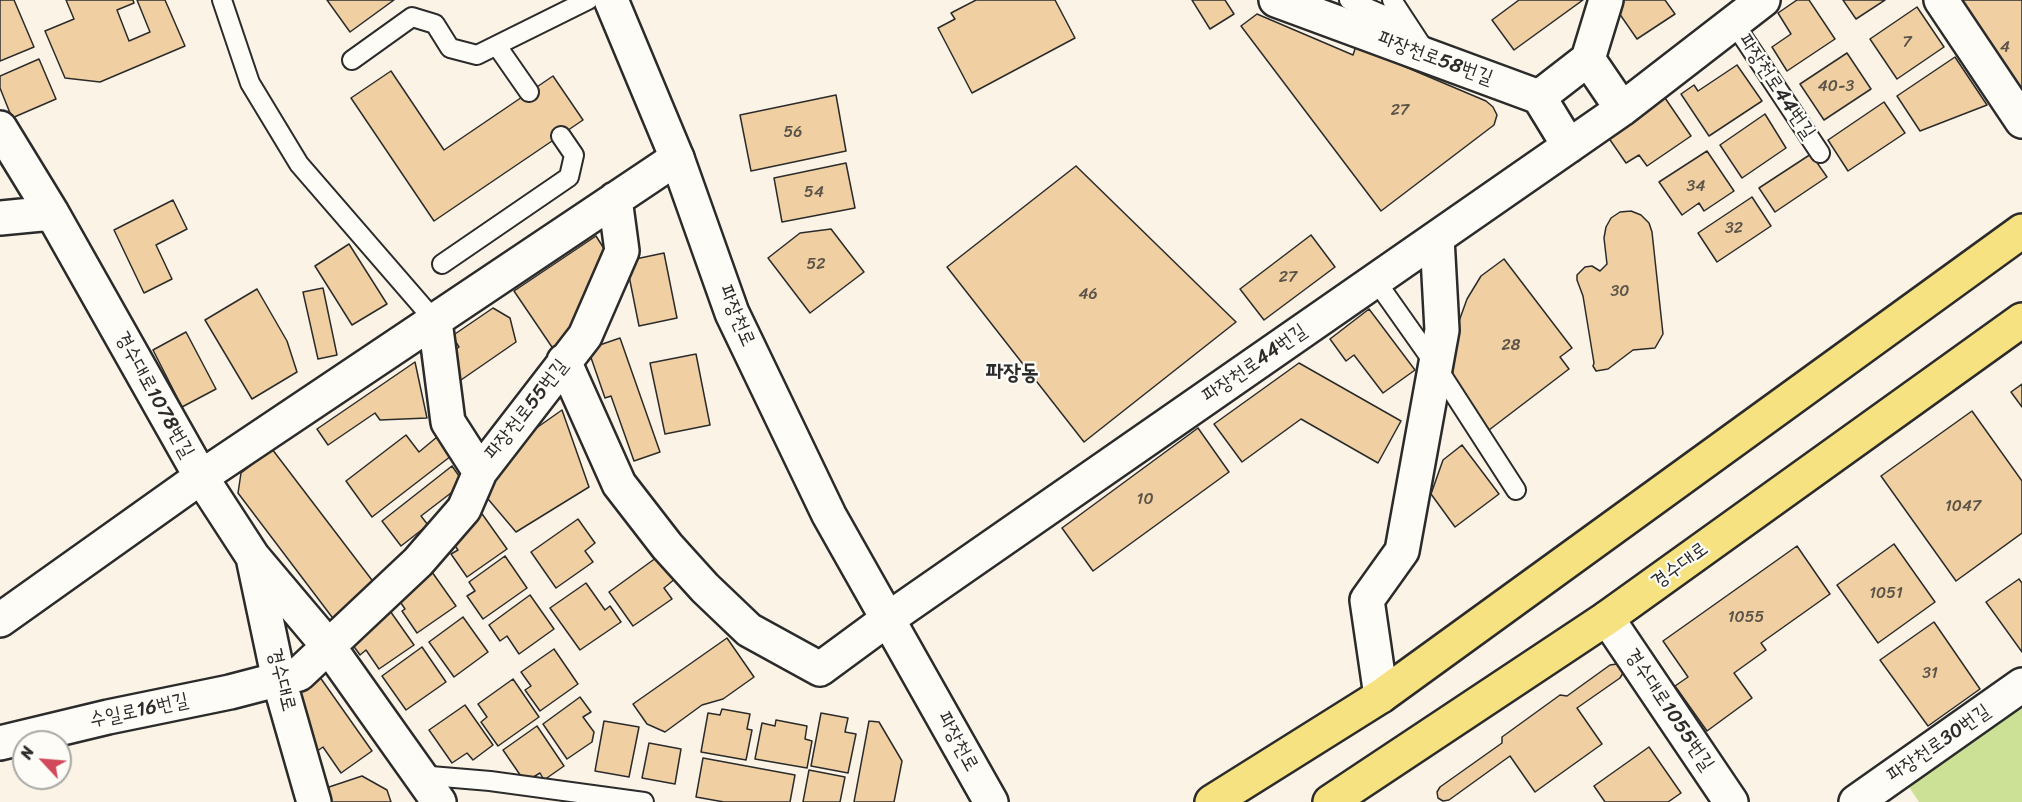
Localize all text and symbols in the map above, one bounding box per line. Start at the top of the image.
street label: 파장천로58번길 [1374,27,1496,91]
street label: 파장천로44번길 [1732,30,1820,144]
house number: 7 [1902,33,1912,53]
house number: 4 [2000,38,2010,58]
house number: 40-3 [1818,77,1854,97]
house number: 27 [1391,101,1409,121]
house number: 56 [784,123,802,143]
house number: 34 [1687,177,1705,197]
house number: 54 [804,183,824,203]
house number: 32 [1725,219,1743,239]
house number: 52 [806,255,826,275]
house number: 27 [1279,268,1297,288]
street label: 파장천로 [712,282,760,350]
house number: 30 [1611,282,1629,302]
house number: 46 [1078,285,1098,305]
street label: 파장천로44번길 [1198,319,1312,409]
street label: 경수대로1078번길 [109,327,199,463]
house number: 28 [1502,336,1520,356]
street label: 파장천로55번길 [480,355,574,465]
district label: 파장동 [985,360,1039,386]
house number: 10 [1137,490,1153,510]
house number: 1047 [1945,497,1981,517]
street label: 경수대로 [1647,537,1713,595]
house number: 1051 [1869,584,1903,604]
house number: 1055 [1728,608,1764,628]
street label: 경수대로1055번길 [1619,644,1719,776]
street label: 경수대로 [262,646,300,714]
house number: 31 [1922,664,1938,684]
street label: 수일로16번길 [87,689,191,733]
street label: 파장천로30번길 [1883,700,1995,788]
street label: 파장천로 [931,708,983,776]
north arrow [12,730,72,790]
text: N [12,741,43,764]

